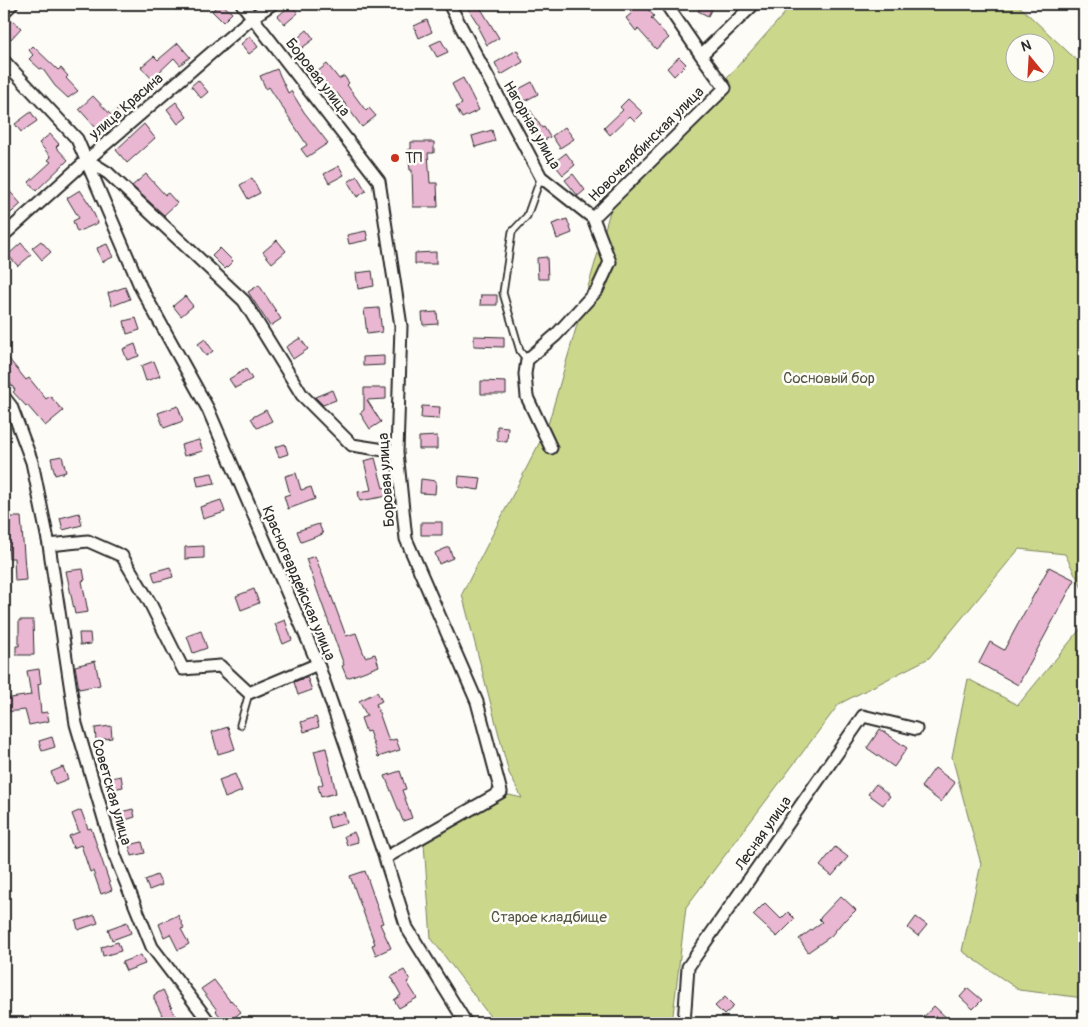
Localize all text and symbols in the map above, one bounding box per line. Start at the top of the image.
north arrow [1006,32,1056,82]
street label: Боровая улица [281,34,354,120]
text: N [1019,37,1033,56]
street label: улица Красина [85,69,167,144]
street label: Нагорная улица [499,78,565,173]
street label: Новочелябинская улица [585,83,708,206]
place label: ТП [405,149,422,168]
marker: ТП [389,152,401,164]
park label: Сосновый бор [783,369,875,388]
street label: Боровая улица [374,432,399,528]
street label: Красногвардейская улица [257,503,340,663]
street label: Советская улица [87,737,136,847]
street label: Лесная улица [730,793,796,875]
park label: Старое кладбище [491,908,608,927]

